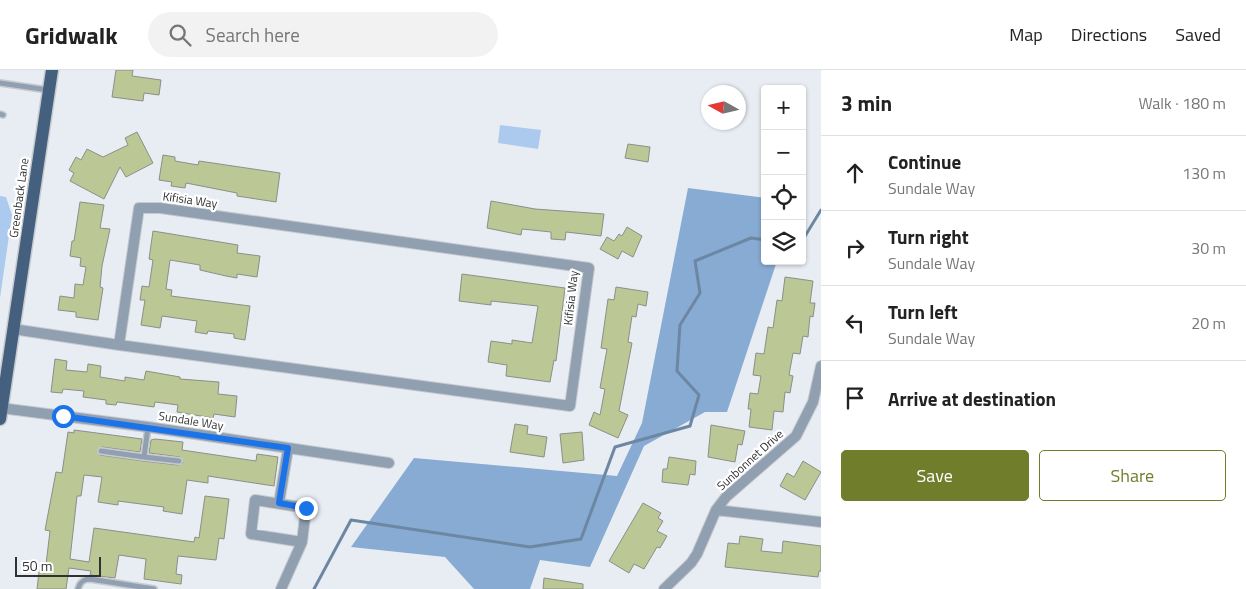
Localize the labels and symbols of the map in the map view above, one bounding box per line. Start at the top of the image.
north arrow [701,85,746,130]
street label: Greenback Lane [4,157,33,239]
street label: Kifisia Way [161,186,219,213]
street label: Kifisia Way [558,269,583,326]
route start [52,405,75,428]
street label: Sundale Way [157,406,225,435]
street label: Sunbonnet Drive [712,424,787,495]
route end [295,497,318,520]
scale bar [15,554,101,577]

